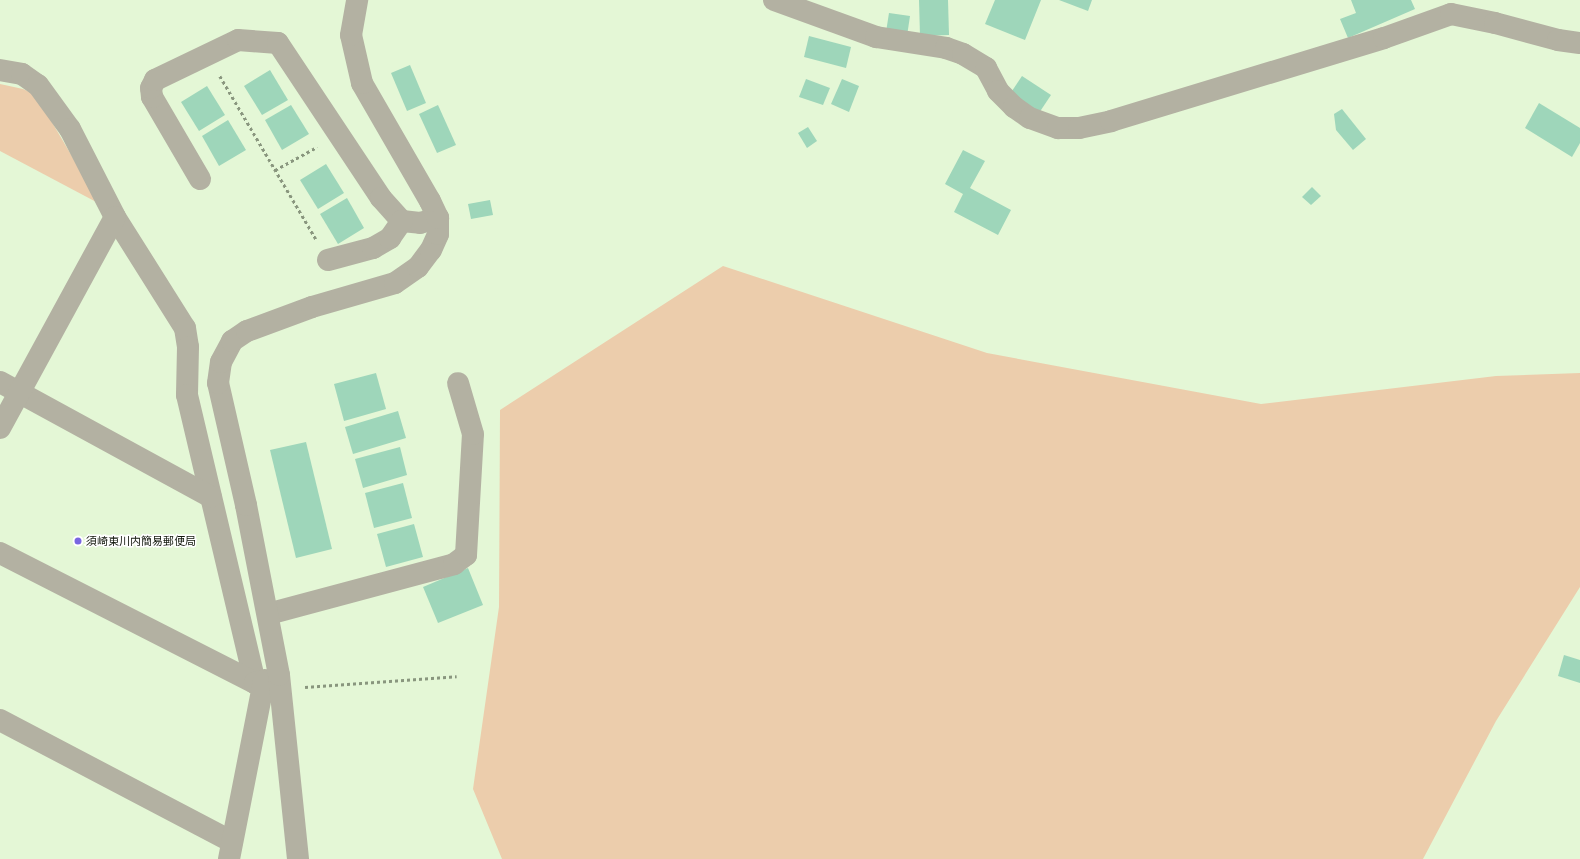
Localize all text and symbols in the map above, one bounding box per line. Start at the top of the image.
place label: 須崎東川内簡易郵便局 [86,534,196,548]
marker: 須崎東川内簡易郵便局 [73,536,83,546]

